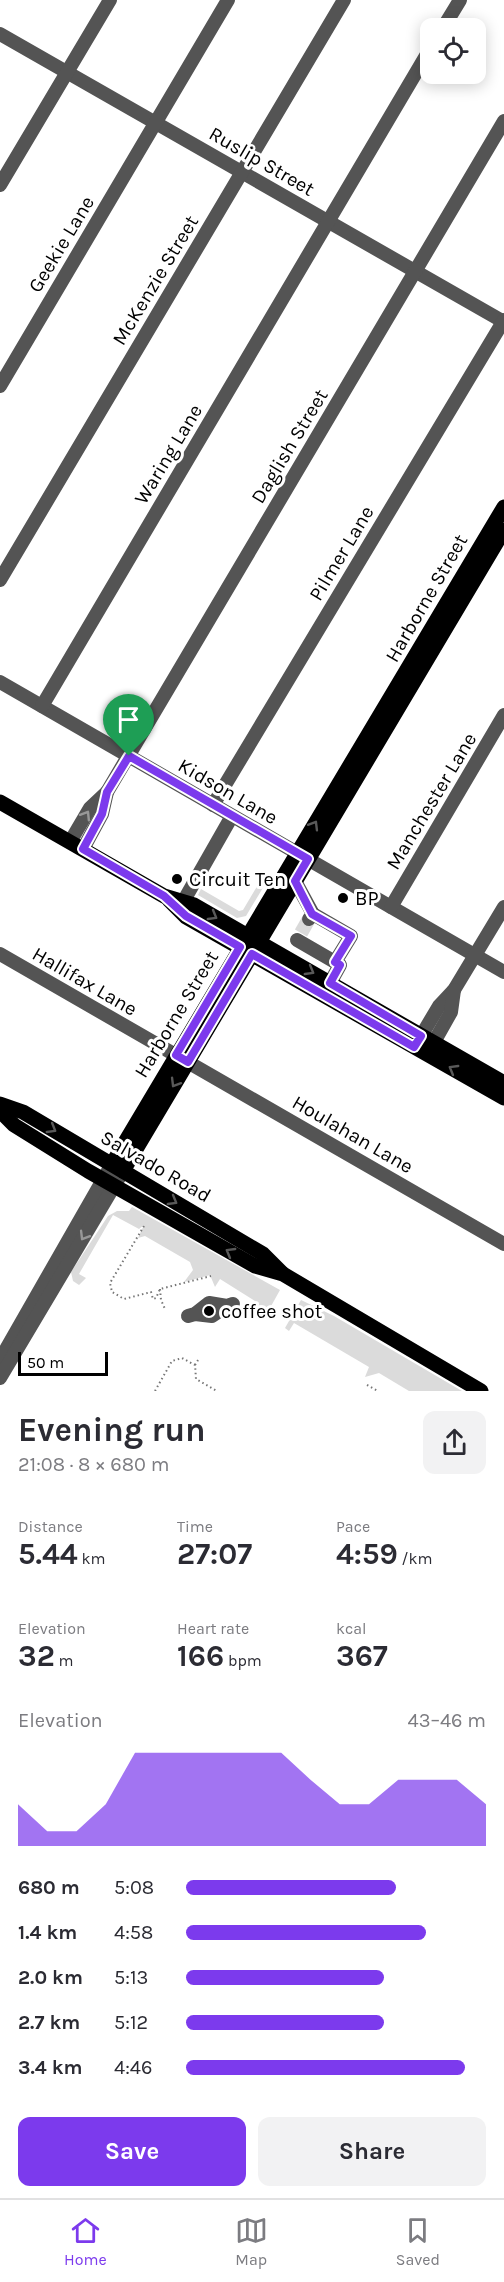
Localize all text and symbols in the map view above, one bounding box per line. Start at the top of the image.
map controls [420,18,486,84]
button: locate [420,18,486,84]
street label: Ruslip Street [205,122,319,201]
street label: Geekie Lane [24,192,99,297]
street label: McKenzie Street [108,211,203,349]
street label: Daglish Street [246,385,333,508]
street label: Waring Lane [130,400,207,508]
street label: Pilmer Lane [304,502,379,605]
street label: Harborne Street [381,530,473,666]
pin [103,694,154,756]
icon: arrive [112,703,145,736]
street label: Manchester Lane [381,729,481,874]
street label: Kidson Lane [174,754,282,829]
one-way arrow [79,811,90,822]
one-way arrow [306,821,318,831]
place label: Circuit Ten [189,868,286,891]
marker: Circuit Ten [170,872,184,886]
place label: BP [355,887,379,910]
marker: BP [336,891,350,905]
one-way arrow [206,909,217,920]
street label: Hallifax Lane [28,942,141,1021]
street label: Harborne Street [130,946,224,1082]
one-way arrow [303,964,314,975]
one-way arrow [449,1065,459,1076]
one-way arrow [171,1077,183,1087]
street label: Houlahan Lane [288,1091,417,1178]
one-way arrow [46,1122,56,1134]
street label: Salvado Road [97,1126,215,1207]
one-way arrow [167,1193,177,1205]
one-way arrow [80,1230,92,1240]
one-way arrow [226,1247,236,1259]
place label: coffee shot [221,1300,323,1323]
marker: coffee shot [202,1304,216,1318]
scale bar [18,1349,108,1376]
text: 50 m [27,1353,64,1372]
text: Evening run [18,1411,206,1449]
button: share [423,1411,486,1474]
text: 21:08 · 8 × 680 m [18,1453,169,1476]
text: Distance [18,1517,83,1536]
text: Time [177,1517,213,1536]
text: Pace [336,1517,370,1536]
text: 5.44 [18,1536,78,1572]
text: 27:07 [177,1536,252,1572]
text: 4:59 [336,1536,398,1572]
text: km [78,1549,105,1568]
text: /km [398,1549,432,1568]
text: Elevation [18,1619,86,1638]
text: Heart rate [177,1619,249,1638]
text: kcal [336,1619,367,1638]
text: 32 [18,1638,55,1674]
text: 166 [177,1638,224,1674]
text: 367 [336,1638,388,1674]
text: m [55,1651,74,1670]
text: bpm [224,1651,262,1670]
text: Elevation [18,1709,103,1732]
text: 43–46 m [407,1709,486,1732]
text: 680 m [18,1876,80,1899]
text: 5:08 [114,1876,154,1899]
text: 1.4 km [18,1921,77,1944]
text: 4:58 [114,1921,153,1944]
text: 2.0 km [18,1966,83,1989]
text: 5:13 [114,1966,148,1989]
text: 2.7 km [18,2011,80,2034]
text: 5:12 [114,2011,148,2034]
text: 3.4 km [18,2056,83,2079]
text: 4:46 [114,2056,152,2079]
button: Save [18,2117,246,2186]
button: Share [258,2117,486,2186]
tab: Home [64,2214,107,2269]
tab: Map [235,2214,268,2269]
tab: Saved [396,2214,440,2269]

